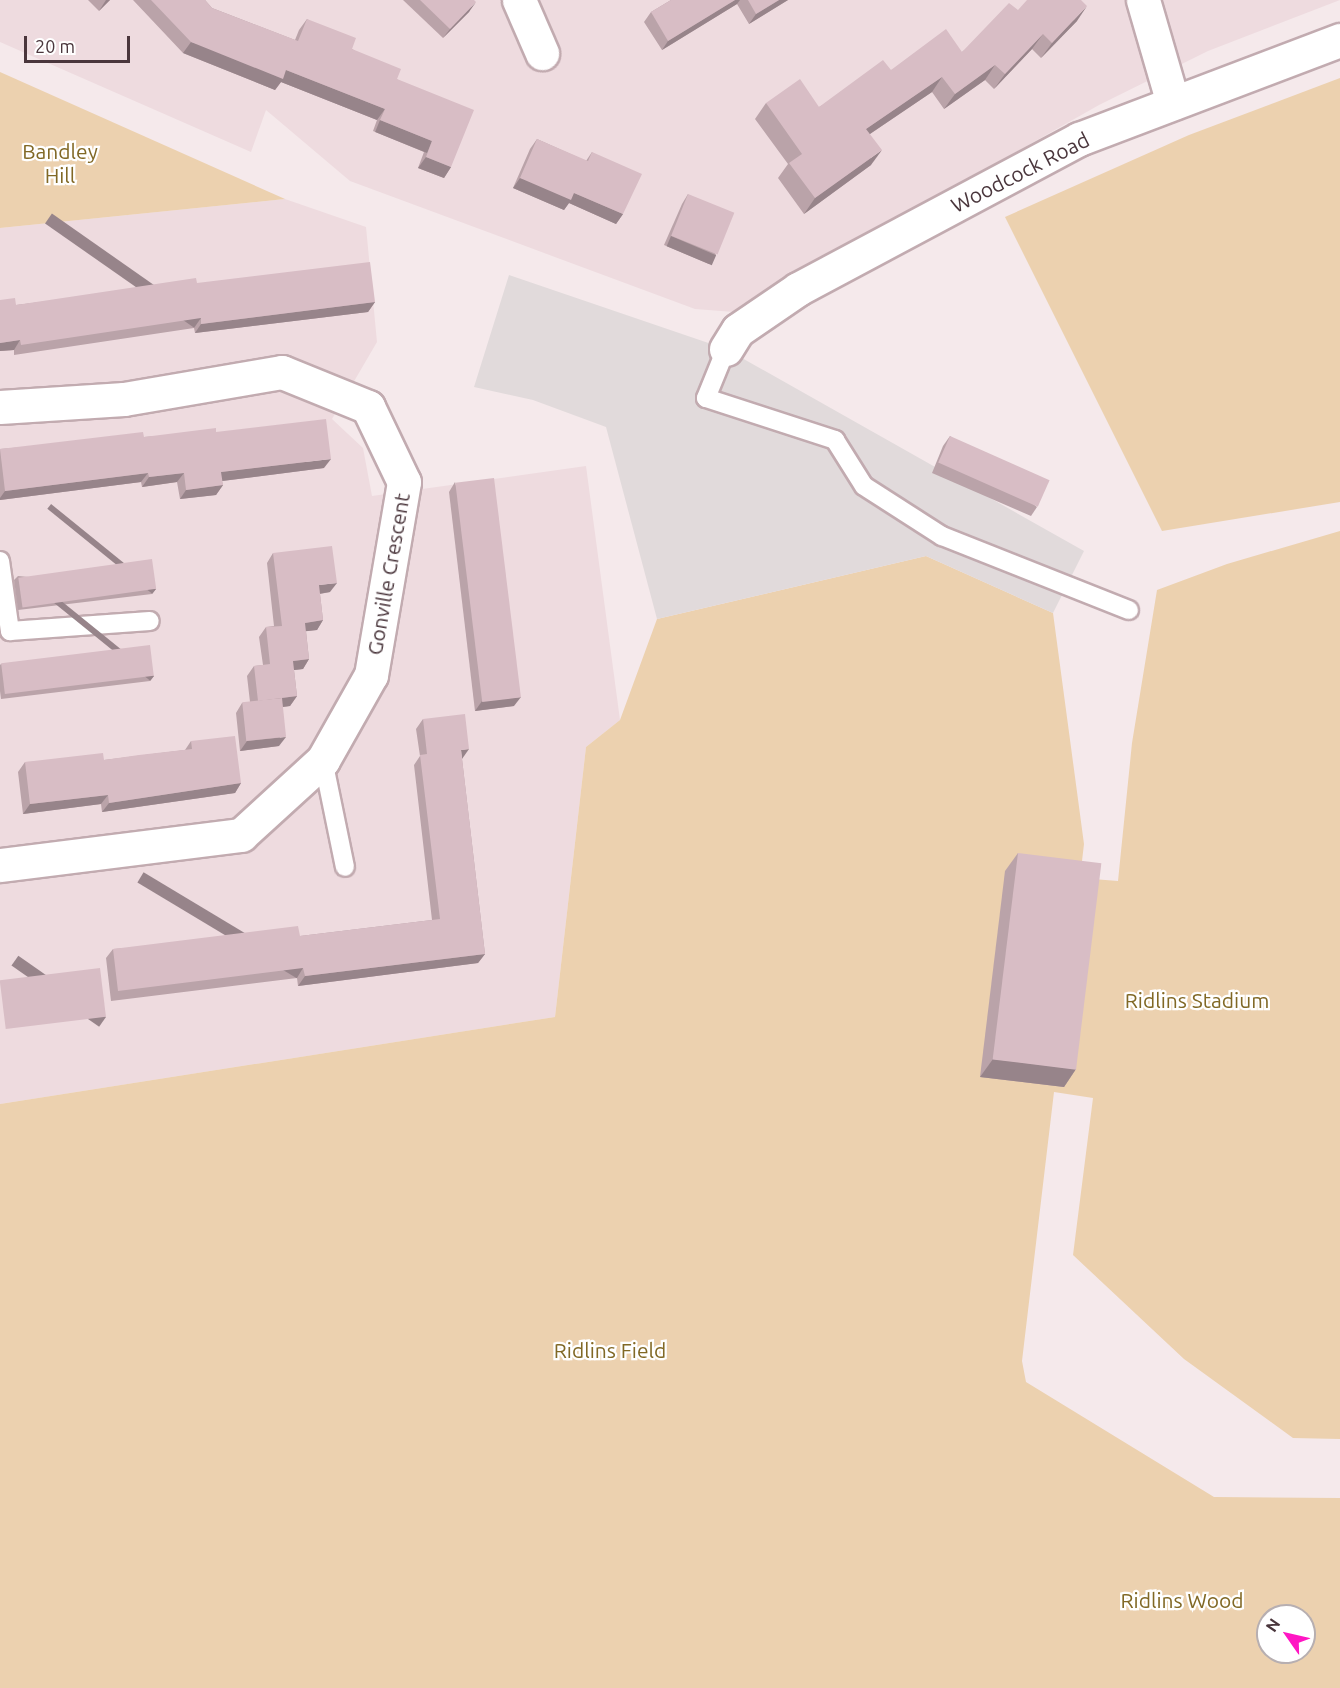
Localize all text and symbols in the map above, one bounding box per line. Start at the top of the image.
scale bar [27,24,134,62]
text: 20 m [35,36,75,56]
street label: Woodcock Road [947,126,1093,218]
park label: Bandley Hill [22,138,98,188]
street label: Gonville Crescent [361,491,415,657]
park label: Ridlins Stadium [1125,987,1269,1013]
park label: Ridlins Field [554,1337,666,1363]
park label: Ridlins Wood [1121,1587,1243,1613]
north arrow [1256,1604,1316,1664]
text: N [1262,1615,1284,1635]

